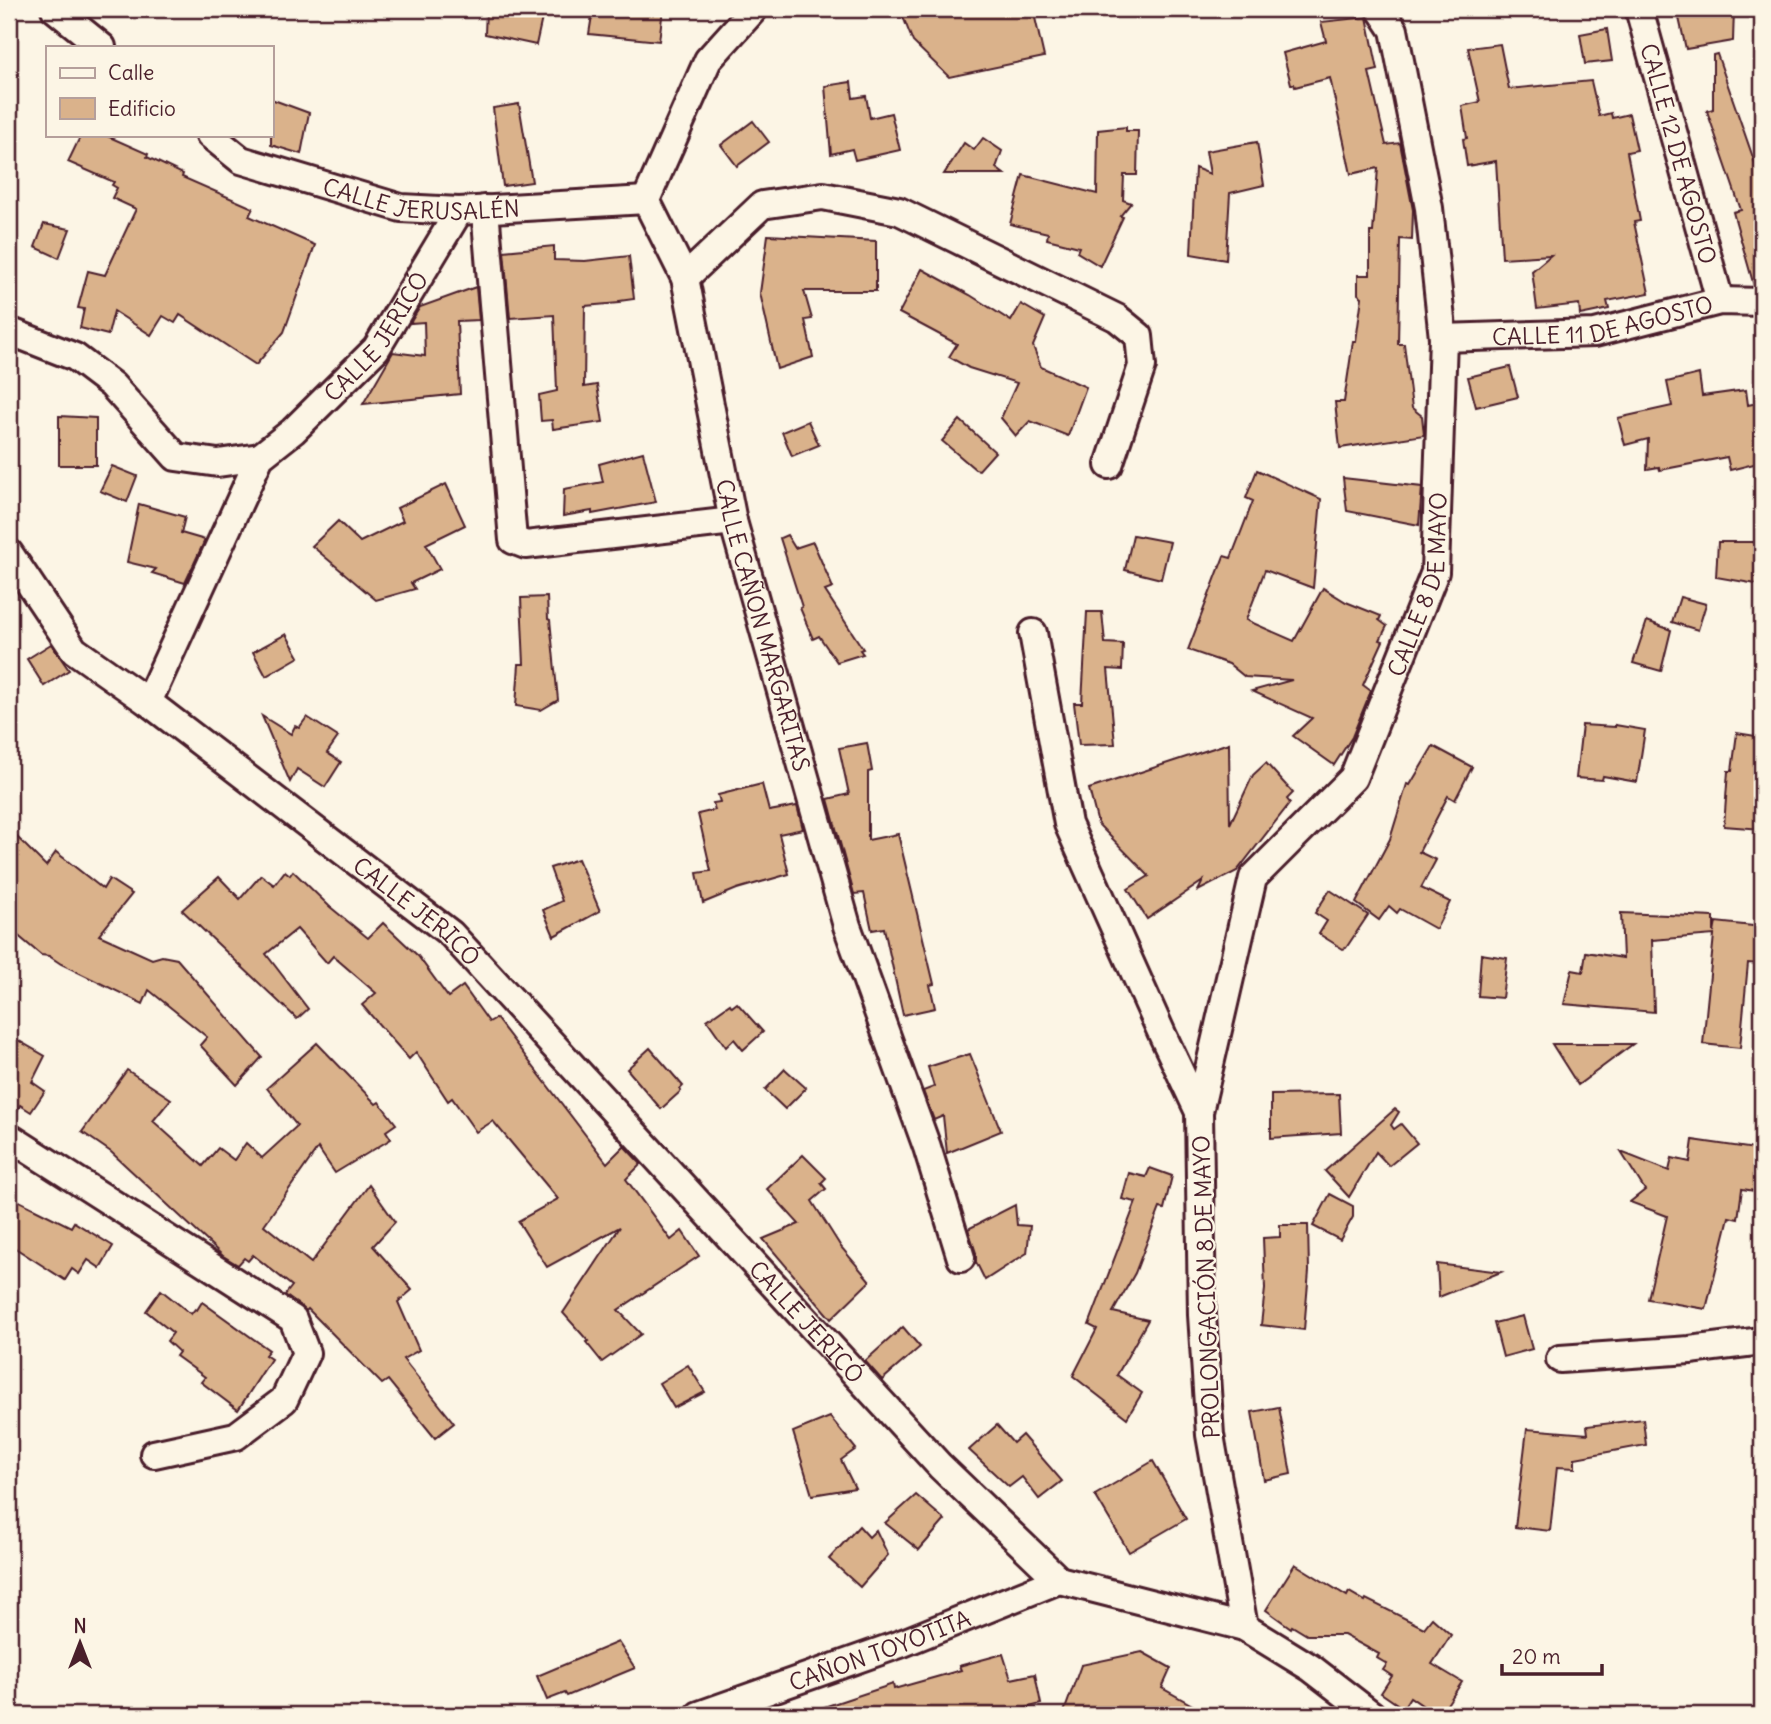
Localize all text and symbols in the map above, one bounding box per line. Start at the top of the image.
street label: CALLE 12 DE AGOSTO [1635,40,1724,267]
legend [46,46,273,136]
text: Calle [108,59,154,86]
text: Edificio [108,95,176,122]
street label: CALLE JERUSALÉN [320,171,521,226]
street label: CALLE JERICÓ [317,266,434,407]
street label: CALLE 11 DE AGOSTO [1491,289,1716,351]
street label: CALLE CAÑON MARGARITAS [711,476,817,774]
street label: CALLE 8 DE MAYO [1380,492,1452,680]
street label: CALLE JERICÓ [348,850,487,971]
street label: PROLONGACIÓN 8 DE MAYO [1186,1135,1226,1439]
street label: CALLE JERICÓ [744,1254,871,1389]
street label: CAÑON TOYOTITA [785,1603,975,1697]
north arrow [46,1608,116,1678]
text: N [73,1614,87,1638]
scale bar [1502,1633,1601,1677]
text: 20 m [1512,1643,1561,1670]

